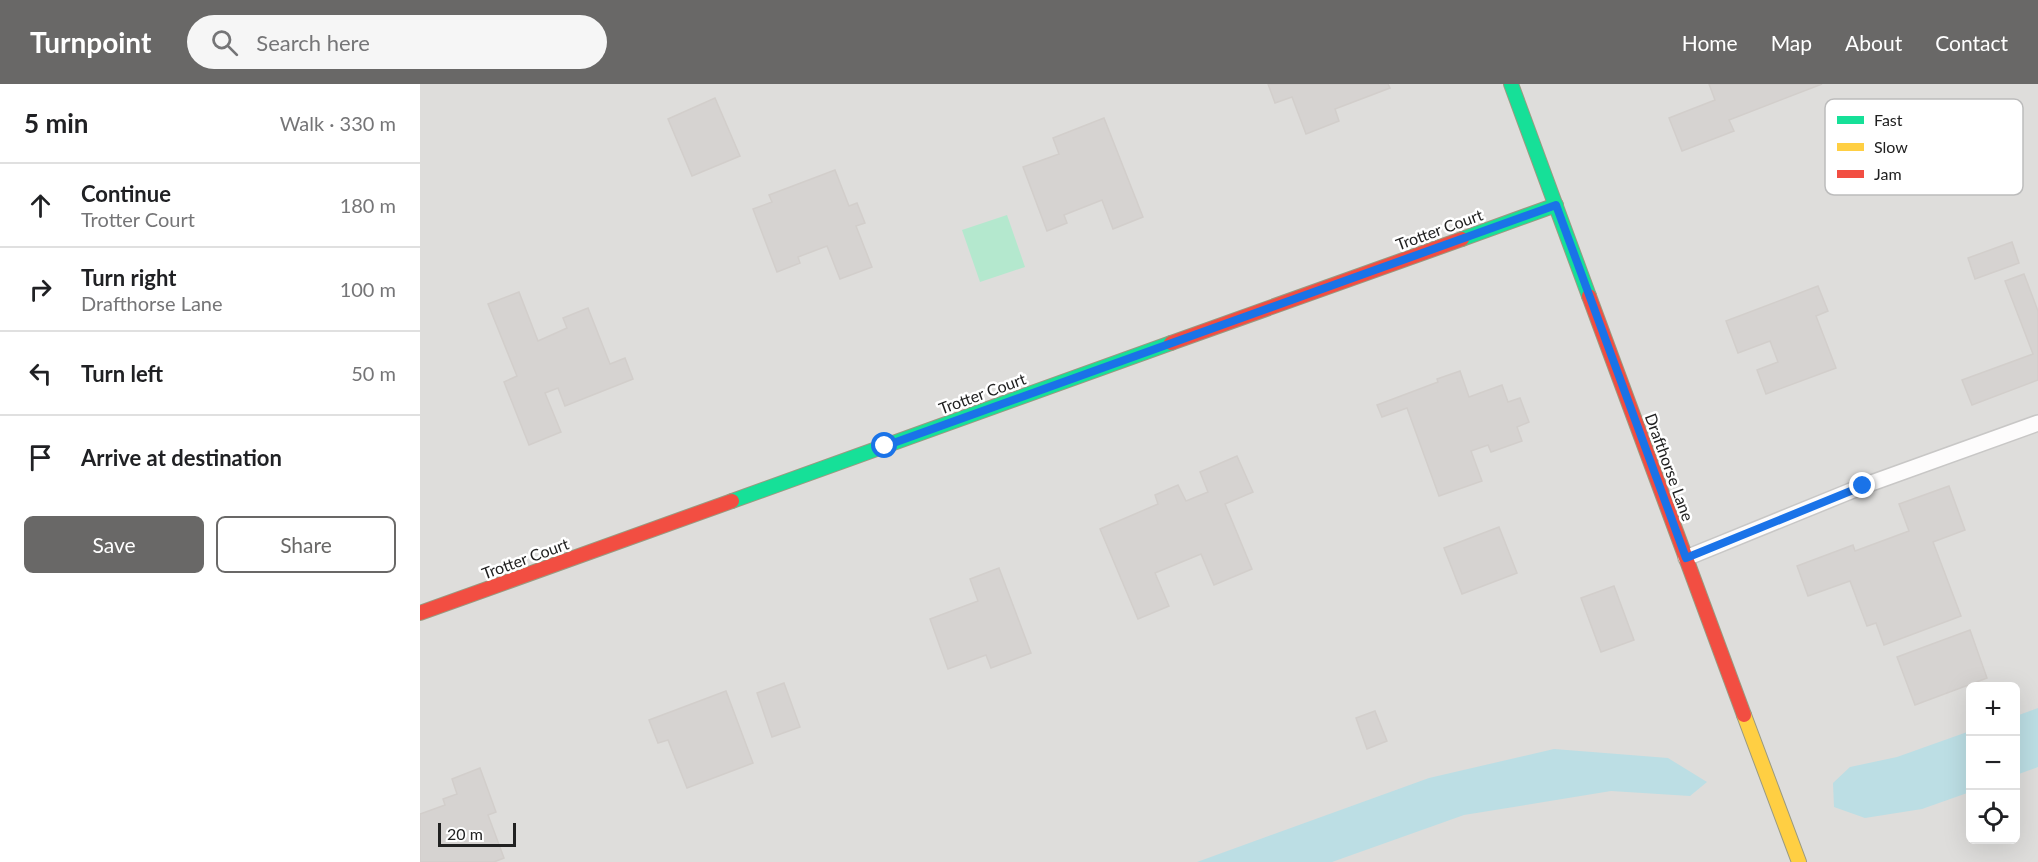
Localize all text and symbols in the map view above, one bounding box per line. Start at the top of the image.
search box [187,15,607,69]
text: Turnpoint [30,25,151,59]
icon: search [208,26,241,59]
text: Search here [256,29,370,56]
text: Home [1682,30,1738,55]
text: Map [1771,30,1812,55]
text: About [1845,30,1902,55]
text: Contact [1935,30,2008,55]
legend [1825,99,2023,195]
text: 5 min [24,107,88,139]
text: Fast [1874,110,1903,129]
text: Walk · 330 m [280,111,396,135]
text: Slow [1874,137,1908,156]
text: Jam [1874,164,1902,183]
text: Continue [81,180,171,207]
icon: ahead [24,189,57,222]
text: 180 m [340,193,396,217]
street label: Trotter Court [1393,204,1485,254]
text: Trotter Court [81,207,195,231]
text: Turn right [81,264,176,291]
icon: right [24,273,57,306]
text: 100 m [340,277,396,301]
text: Drafthorse Lane [81,291,223,315]
icon: left [24,357,57,390]
text: Turn left [81,360,163,387]
text: 50 m [351,361,396,385]
street label: Trotter Court [936,368,1028,418]
street label: Drafthorse Lane [1642,411,1698,523]
route start [871,432,897,458]
icon: arrive [24,441,57,474]
text: Arrive at destination [81,444,282,471]
route end [1849,472,1875,498]
button: Save [24,516,204,573]
button: Share [216,516,396,573]
street label: Trotter Court [479,533,571,583]
map controls [1966,682,2020,844]
button: + [1966,682,2020,736]
button: − [1966,736,2020,790]
button: locate [1966,790,2020,844]
scale bar [438,820,516,848]
text: 20 m [447,824,483,843]

